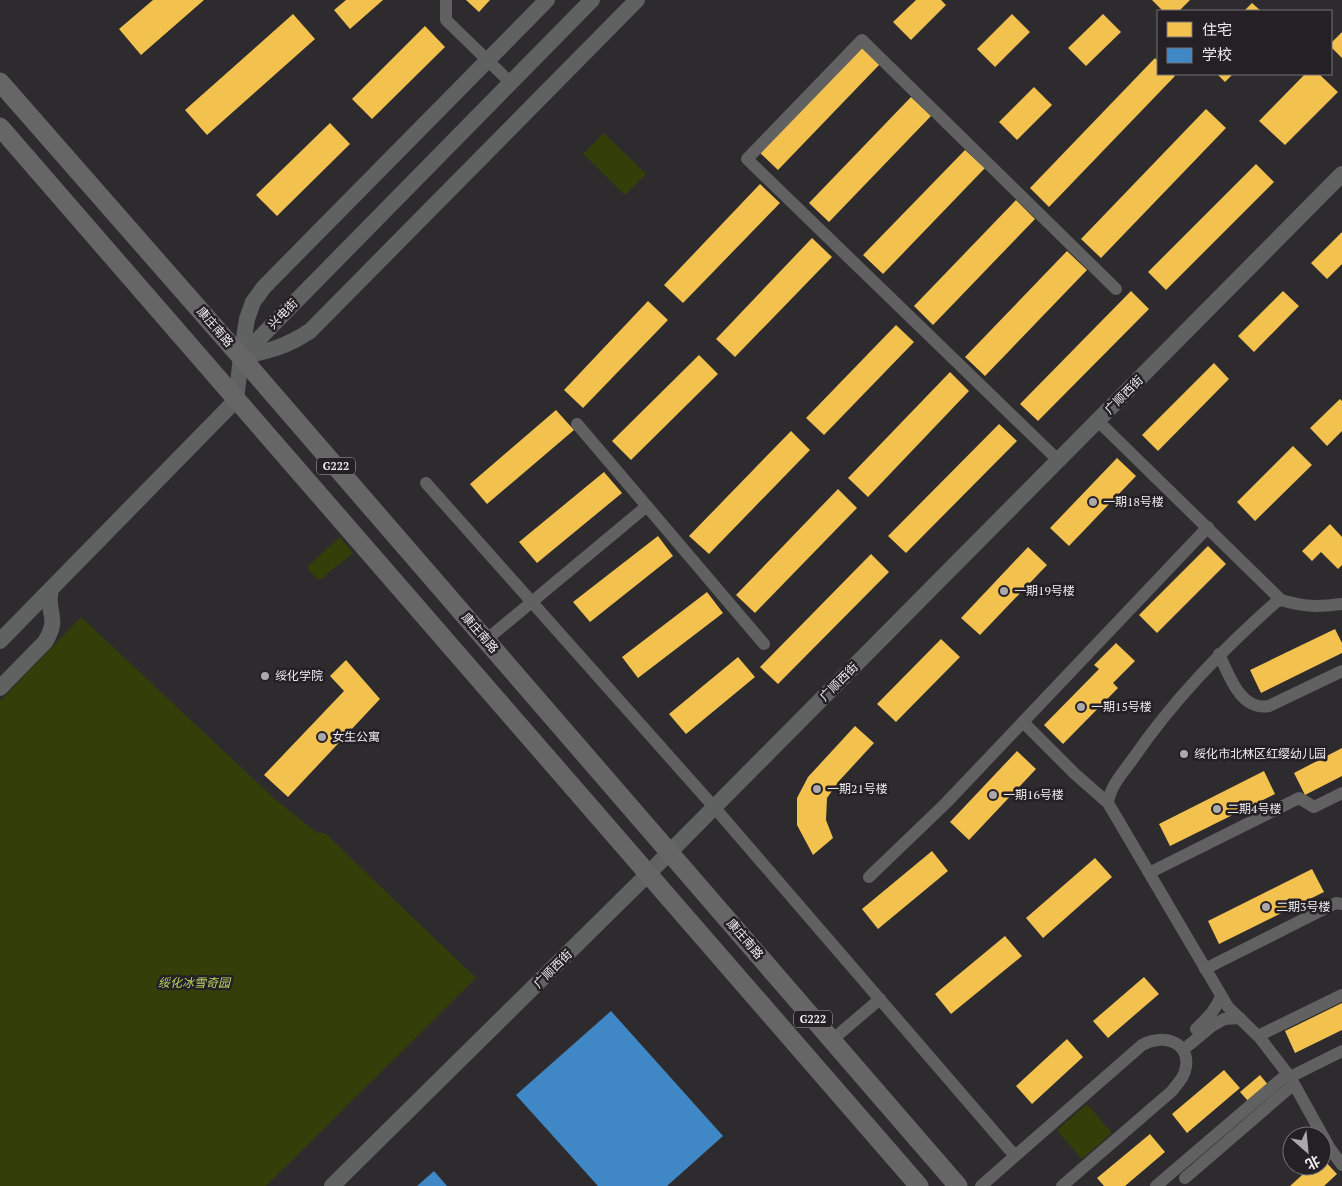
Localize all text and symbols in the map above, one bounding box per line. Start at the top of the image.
legend [1157,10,1332,75]
text: 住宅 [1202,19,1232,39]
text: 学校 [1202,44,1232,64]
street label: 兴电街 [265,295,301,332]
street label: 康庄南路 [194,304,237,350]
street label: 广顺西街 [1101,372,1146,417]
road number: G222 [317,458,355,474]
place label: 一期18号楼 [1103,494,1164,509]
marker: 一期18号楼 [1087,496,1099,508]
place label: 一期19号楼 [1014,583,1075,598]
marker: 一期19号楼 [998,585,1010,597]
street label: 康庄南路 [459,610,502,656]
street label: 广顺西街 [816,659,861,704]
place label: 绥化学院 [275,668,323,683]
marker: 绥化学院 [259,670,271,682]
place label: 一期15号楼 [1091,699,1152,714]
marker: 一期15号楼 [1075,701,1087,713]
place label: 女生公寓 [332,729,380,744]
marker: 女生公寓 [316,731,328,743]
place label: 绥化市北林区红缨幼儿园 [1194,746,1326,761]
marker: 绥化市北林区红缨幼儿园 [1178,748,1190,760]
place label: 一期21号楼 [827,781,888,796]
marker: 一期21号楼 [811,783,823,795]
place label: 一期16号楼 [1003,787,1064,802]
marker: 一期16号楼 [987,789,999,801]
place label: 二期4号楼 [1227,801,1281,816]
marker: 二期4号楼 [1211,803,1223,815]
place label: 二期3号楼 [1276,899,1330,914]
marker: 二期3号楼 [1260,901,1272,913]
street label: 康庄南路 [724,916,767,962]
street label: 广顺西街 [530,946,575,991]
park label: 绥化冰雪奇园 [158,975,232,990]
road number: G222 [794,1011,832,1028]
north arrow [1282,1126,1332,1176]
text: 北 [1303,1151,1324,1175]

